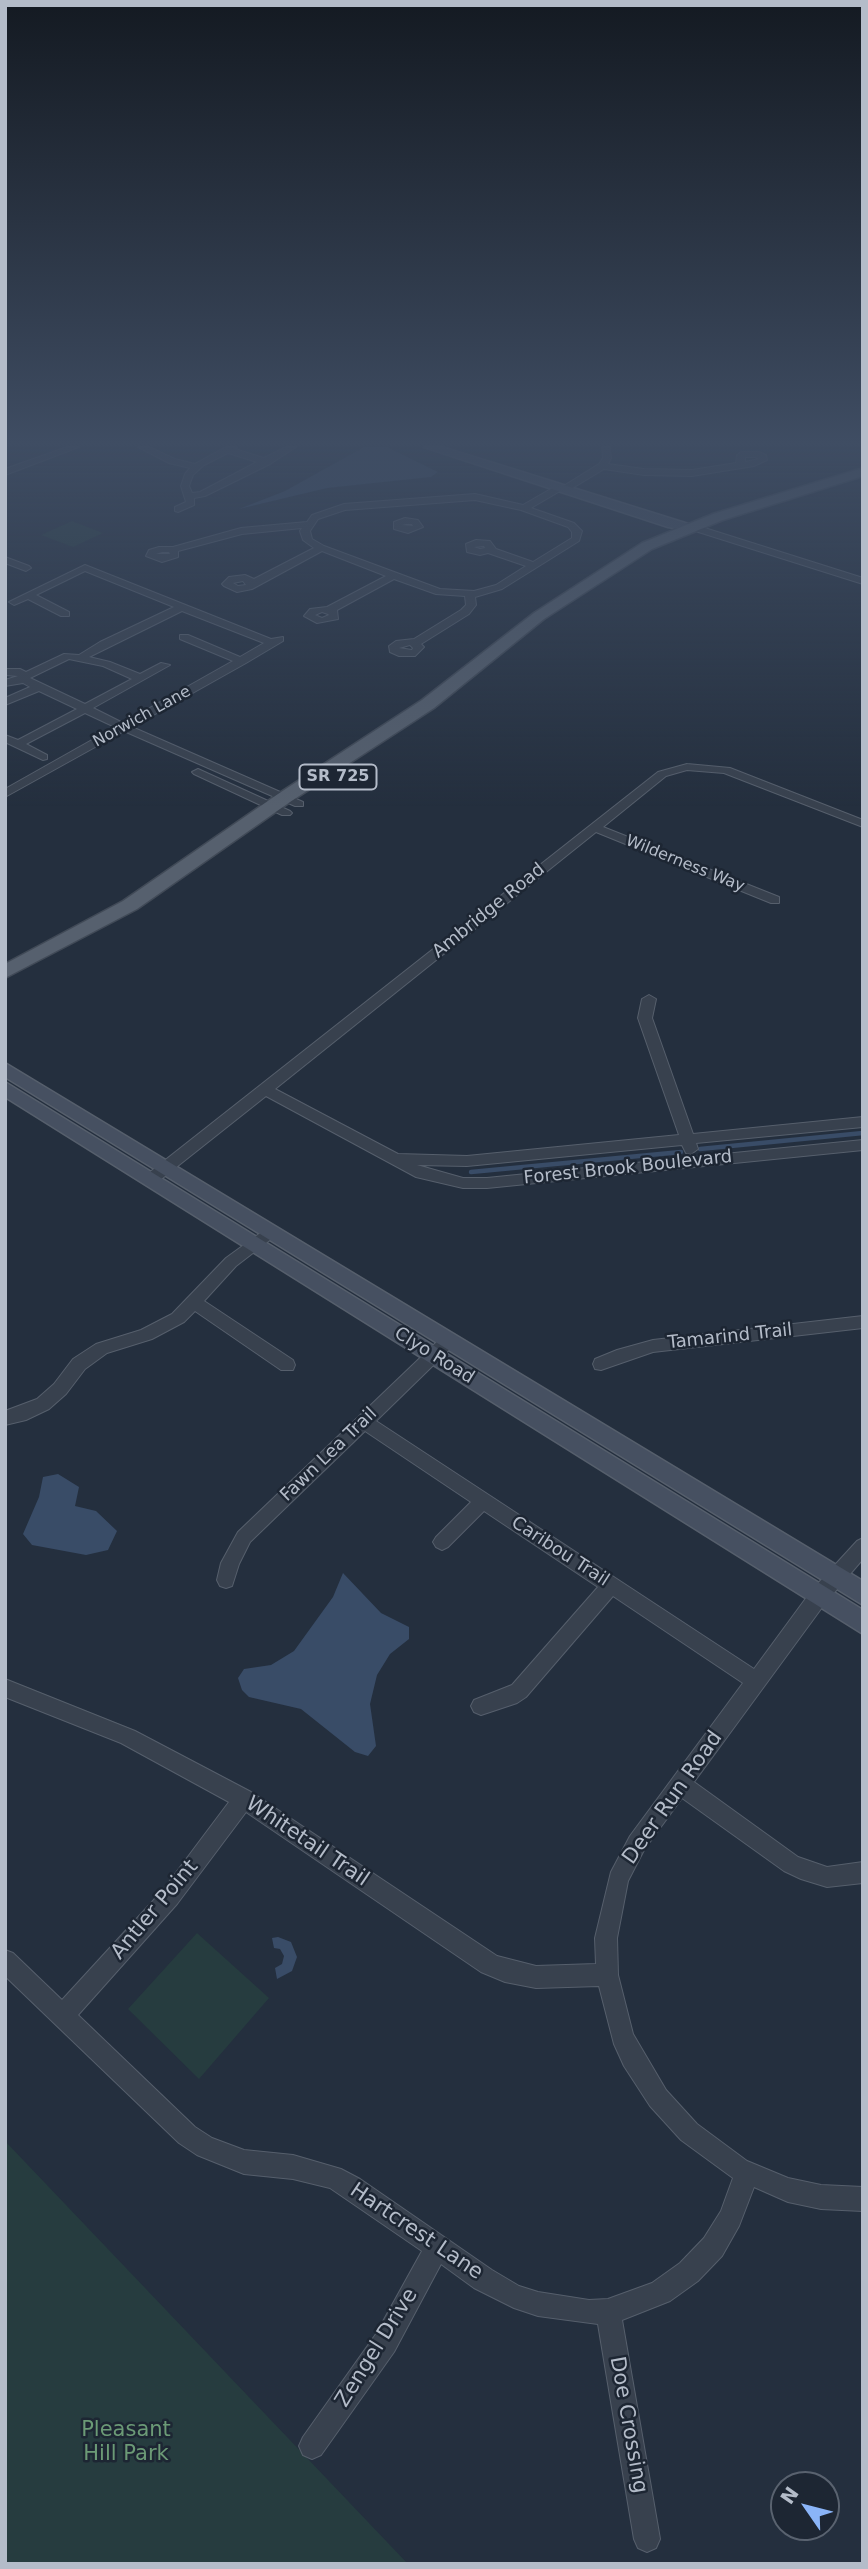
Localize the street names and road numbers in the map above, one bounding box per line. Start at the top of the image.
street label: Norwich Lane [90,682,194,752]
road number: SR 725 [300,764,376,790]
street label: Wilderness Way [623,831,747,897]
street label: Ambridge Road [428,859,550,963]
street label: Forest Brook Boulevard [523,1146,733,1190]
street label: Tamarind Trail [667,1320,793,1354]
street label: Clyo Road [390,1323,478,1389]
street label: Fawn Lea Trail [276,1404,382,1506]
street label: Caribou Trail [507,1512,613,1592]
street label: Deer Run Road [618,1726,728,1870]
street label: Whitetail Trail [241,1791,373,1893]
street label: Antler Point [106,1855,204,1965]
street label: Hartcrest Lane [345,2178,487,2286]
street label: Zengel Drive [330,2284,424,2412]
street label: Doe Crossing [604,2355,652,2495]

